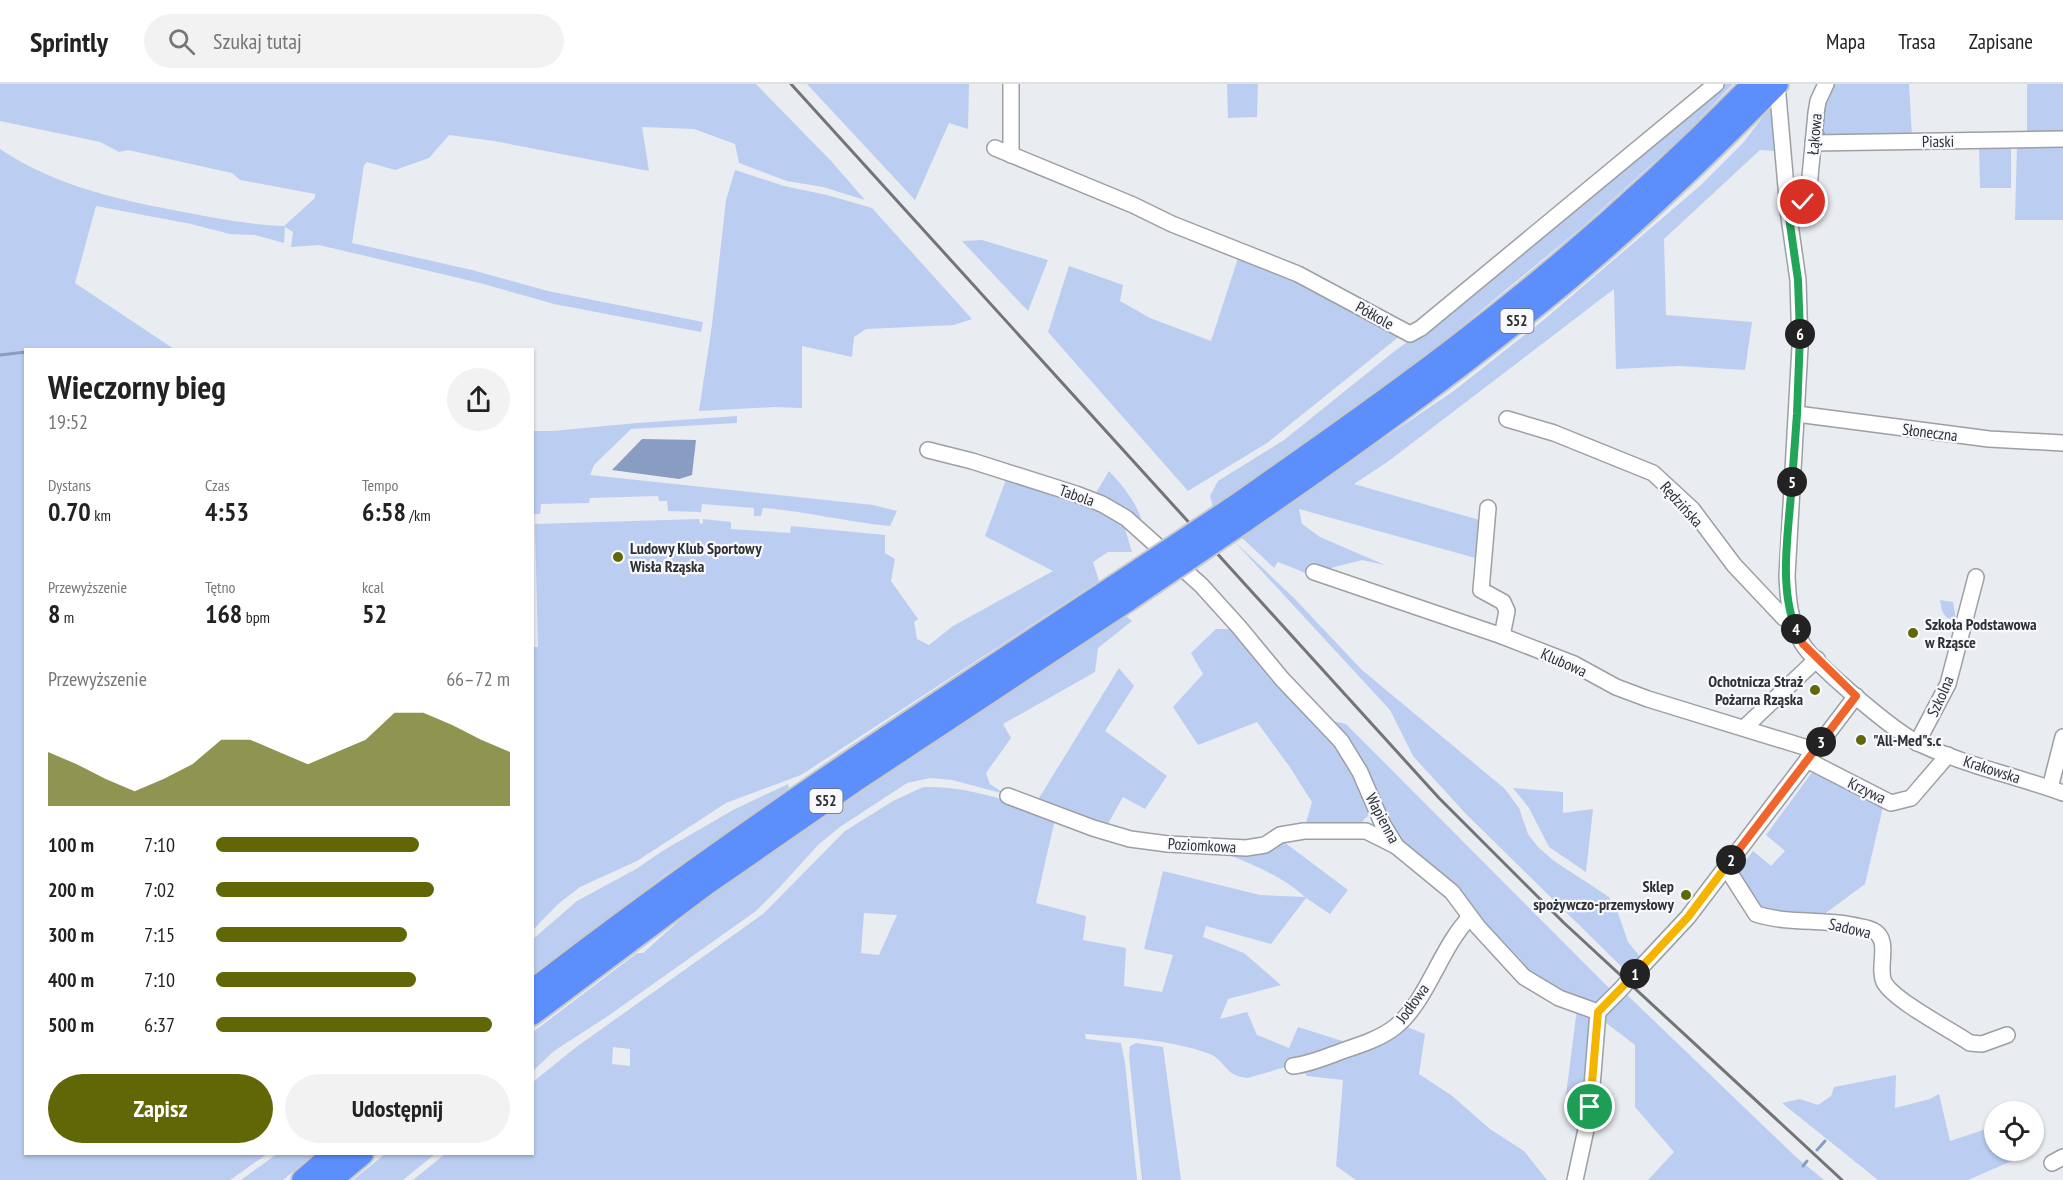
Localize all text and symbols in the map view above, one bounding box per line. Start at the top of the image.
search box [144,14,564,68]
text: Sprintly [30,23,108,60]
icon: search [165,25,198,58]
text: Szukaj tutaj [213,27,302,55]
text: Mapa [1826,28,1865,55]
text: Trasa [1898,28,1936,55]
text: Zapisane [1969,28,2033,55]
street label: Łąkowa [1802,112,1826,156]
street label: Piaski [1922,131,1954,151]
pin [1777,176,1828,227]
icon: check [1786,185,1819,218]
street label: Półkole [1352,296,1398,334]
road number: S52 [1500,309,1534,333]
pin: 6 [1785,319,1815,349]
text: 6 [1796,324,1804,344]
text: Wieczorny bieg [48,365,226,408]
button: share [447,368,510,431]
text: 19:52 [48,409,88,435]
street label: Słoneczna [1901,419,1959,445]
pin: 5 [1777,467,1807,497]
text: 5 [1788,472,1796,492]
text: Dystans [48,475,91,495]
text: Czas [205,475,230,495]
text: Tempo [362,475,398,495]
street label: Rędzińska [1656,477,1708,531]
street label: Tabola [1057,480,1097,510]
text: 0.70 [48,495,91,528]
text: 4:53 [205,495,249,528]
text: 6:58 [362,495,406,528]
text: km [91,505,111,525]
text: /km [406,505,431,525]
place label: Ludowy Klub Sportowy Wisła Rząska [629,538,762,576]
marker: Ludowy Klub Sportowy Wisła Rząska [611,550,625,564]
text: Przewyższenie [48,577,127,597]
text: Tętno [205,577,235,597]
text: kcal [362,577,384,597]
text: 8 [48,597,60,630]
text: 168 [205,597,242,630]
text: 52 [362,597,387,630]
text: m [60,607,74,627]
text: bpm [242,607,270,627]
pin: 4 [1781,614,1811,644]
place label: Szkoła Podstawowa w Rząsce [1924,614,2037,652]
text: 4 [1792,619,1800,639]
marker: Szkoła Podstawowa w Rząsce [1906,626,1920,640]
street label: Klubowa [1538,643,1590,681]
text: Przewyższenie [48,666,147,692]
text: 66–72 m [446,666,510,692]
place label: Ochotnicza Straż Pożarna Rząska [1708,671,1803,709]
street label: Szkolna [1922,672,1958,720]
marker: Ochotnicza Straż Pożarna Rząska [1808,683,1822,697]
pin: 3 [1806,727,1836,757]
place label: "All-Med"s.c [1873,730,1942,750]
text: 3 [1817,732,1825,752]
marker: "All-Med"s.c [1854,733,1868,747]
street label: Krakowska [1961,750,2023,788]
street label: Krzywa [1845,772,1889,808]
road number: S52 [810,789,842,813]
street label: Wapienna [1361,789,1405,847]
text: 100 m [48,832,94,858]
text: 7:10 [144,832,175,858]
street label: Poziomkowa [1167,833,1237,857]
pin: 2 [1716,845,1746,875]
text: 2 [1727,850,1735,870]
place label: Sklep spożywczo-przemysłowy [1533,876,1675,914]
text: 200 m [48,877,94,903]
text: 7:02 [144,877,175,903]
marker: Sklep spożywczo-przemysłowy [1679,888,1693,902]
street label: Sadowa [1827,913,1873,943]
text: 300 m [48,922,94,948]
text: 7:15 [144,922,175,948]
pin: 1 [1620,959,1650,989]
text: 1 [1631,964,1639,984]
text: 400 m [48,967,94,993]
text: 7:10 [144,967,175,993]
street label: Jodłowa [1390,979,1433,1028]
text: 500 m [48,1012,94,1038]
text: 6:37 [144,1012,175,1038]
button: Zapisz [48,1074,273,1143]
button: Udostępnij [285,1074,510,1143]
pin [1564,1081,1615,1132]
icon: arrive [1573,1090,1606,1123]
map controls [1984,1101,2044,1161]
button: locate [1984,1101,2044,1161]

